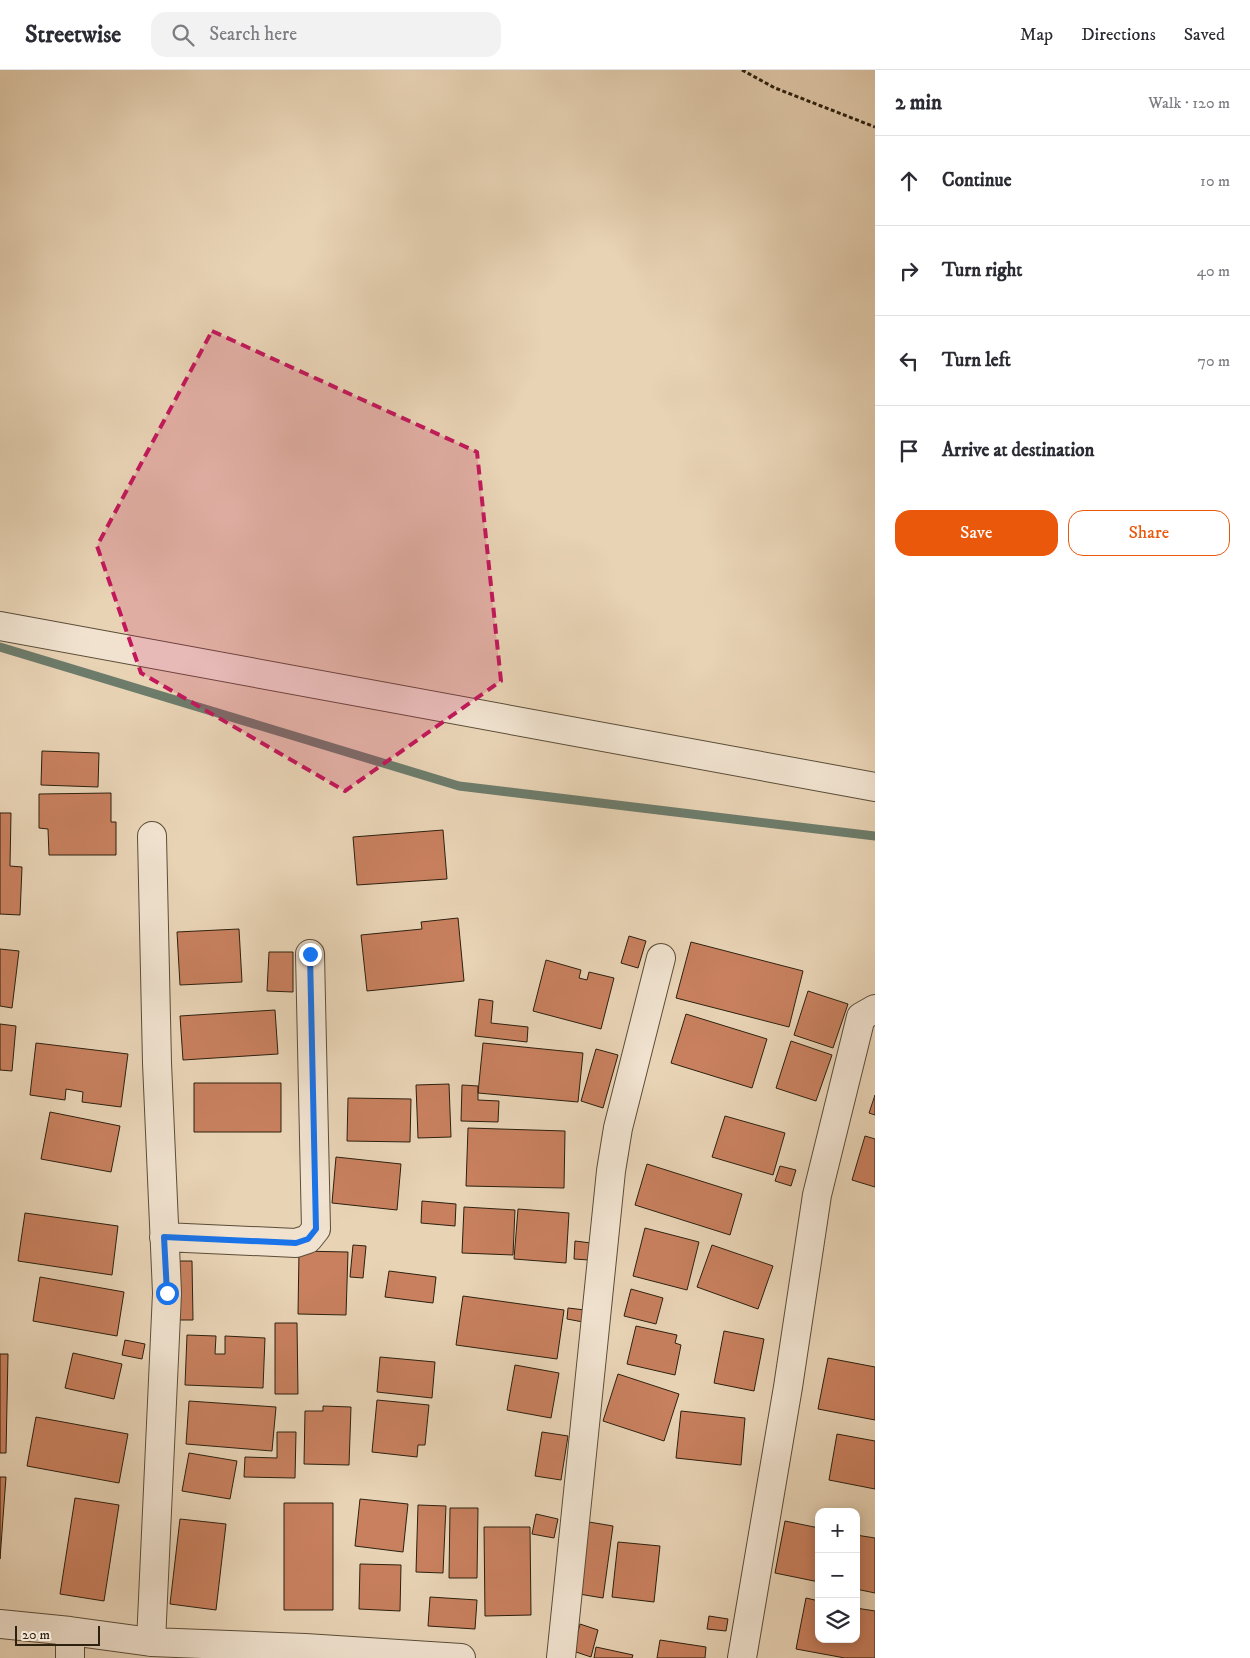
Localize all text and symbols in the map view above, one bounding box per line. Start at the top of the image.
search box [151,12,501,57]
text: Streetwise [25,20,121,50]
icon: search [169,21,197,49]
text: Search here [209,23,297,46]
text: Map [1020,24,1053,46]
text: Directions [1081,24,1156,46]
text: Saved [1184,24,1225,46]
text: 2 min [895,90,942,116]
text: Walk · 120 m [1148,93,1230,113]
icon: ahead [895,167,923,195]
text: Continue [942,169,1012,192]
text: 10 m [1200,171,1230,191]
icon: right [895,257,923,285]
text: Turn right [942,259,1022,282]
text: 40 m [1197,261,1230,281]
icon: left [895,347,923,375]
text: Turn left [942,349,1011,372]
text: 70 m [1198,351,1230,371]
icon: arrive [895,437,923,465]
text: Arrive at destination [942,439,1094,462]
button: Save [895,510,1058,556]
button: Share [1068,510,1230,556]
route end [299,943,322,966]
route start [156,1282,179,1305]
map controls [815,1508,860,1643]
button: + [815,1508,860,1553]
button: − [815,1553,860,1598]
button: layers [815,1598,860,1643]
scale bar [15,1623,100,1646]
text: 20 m [22,1626,50,1644]

